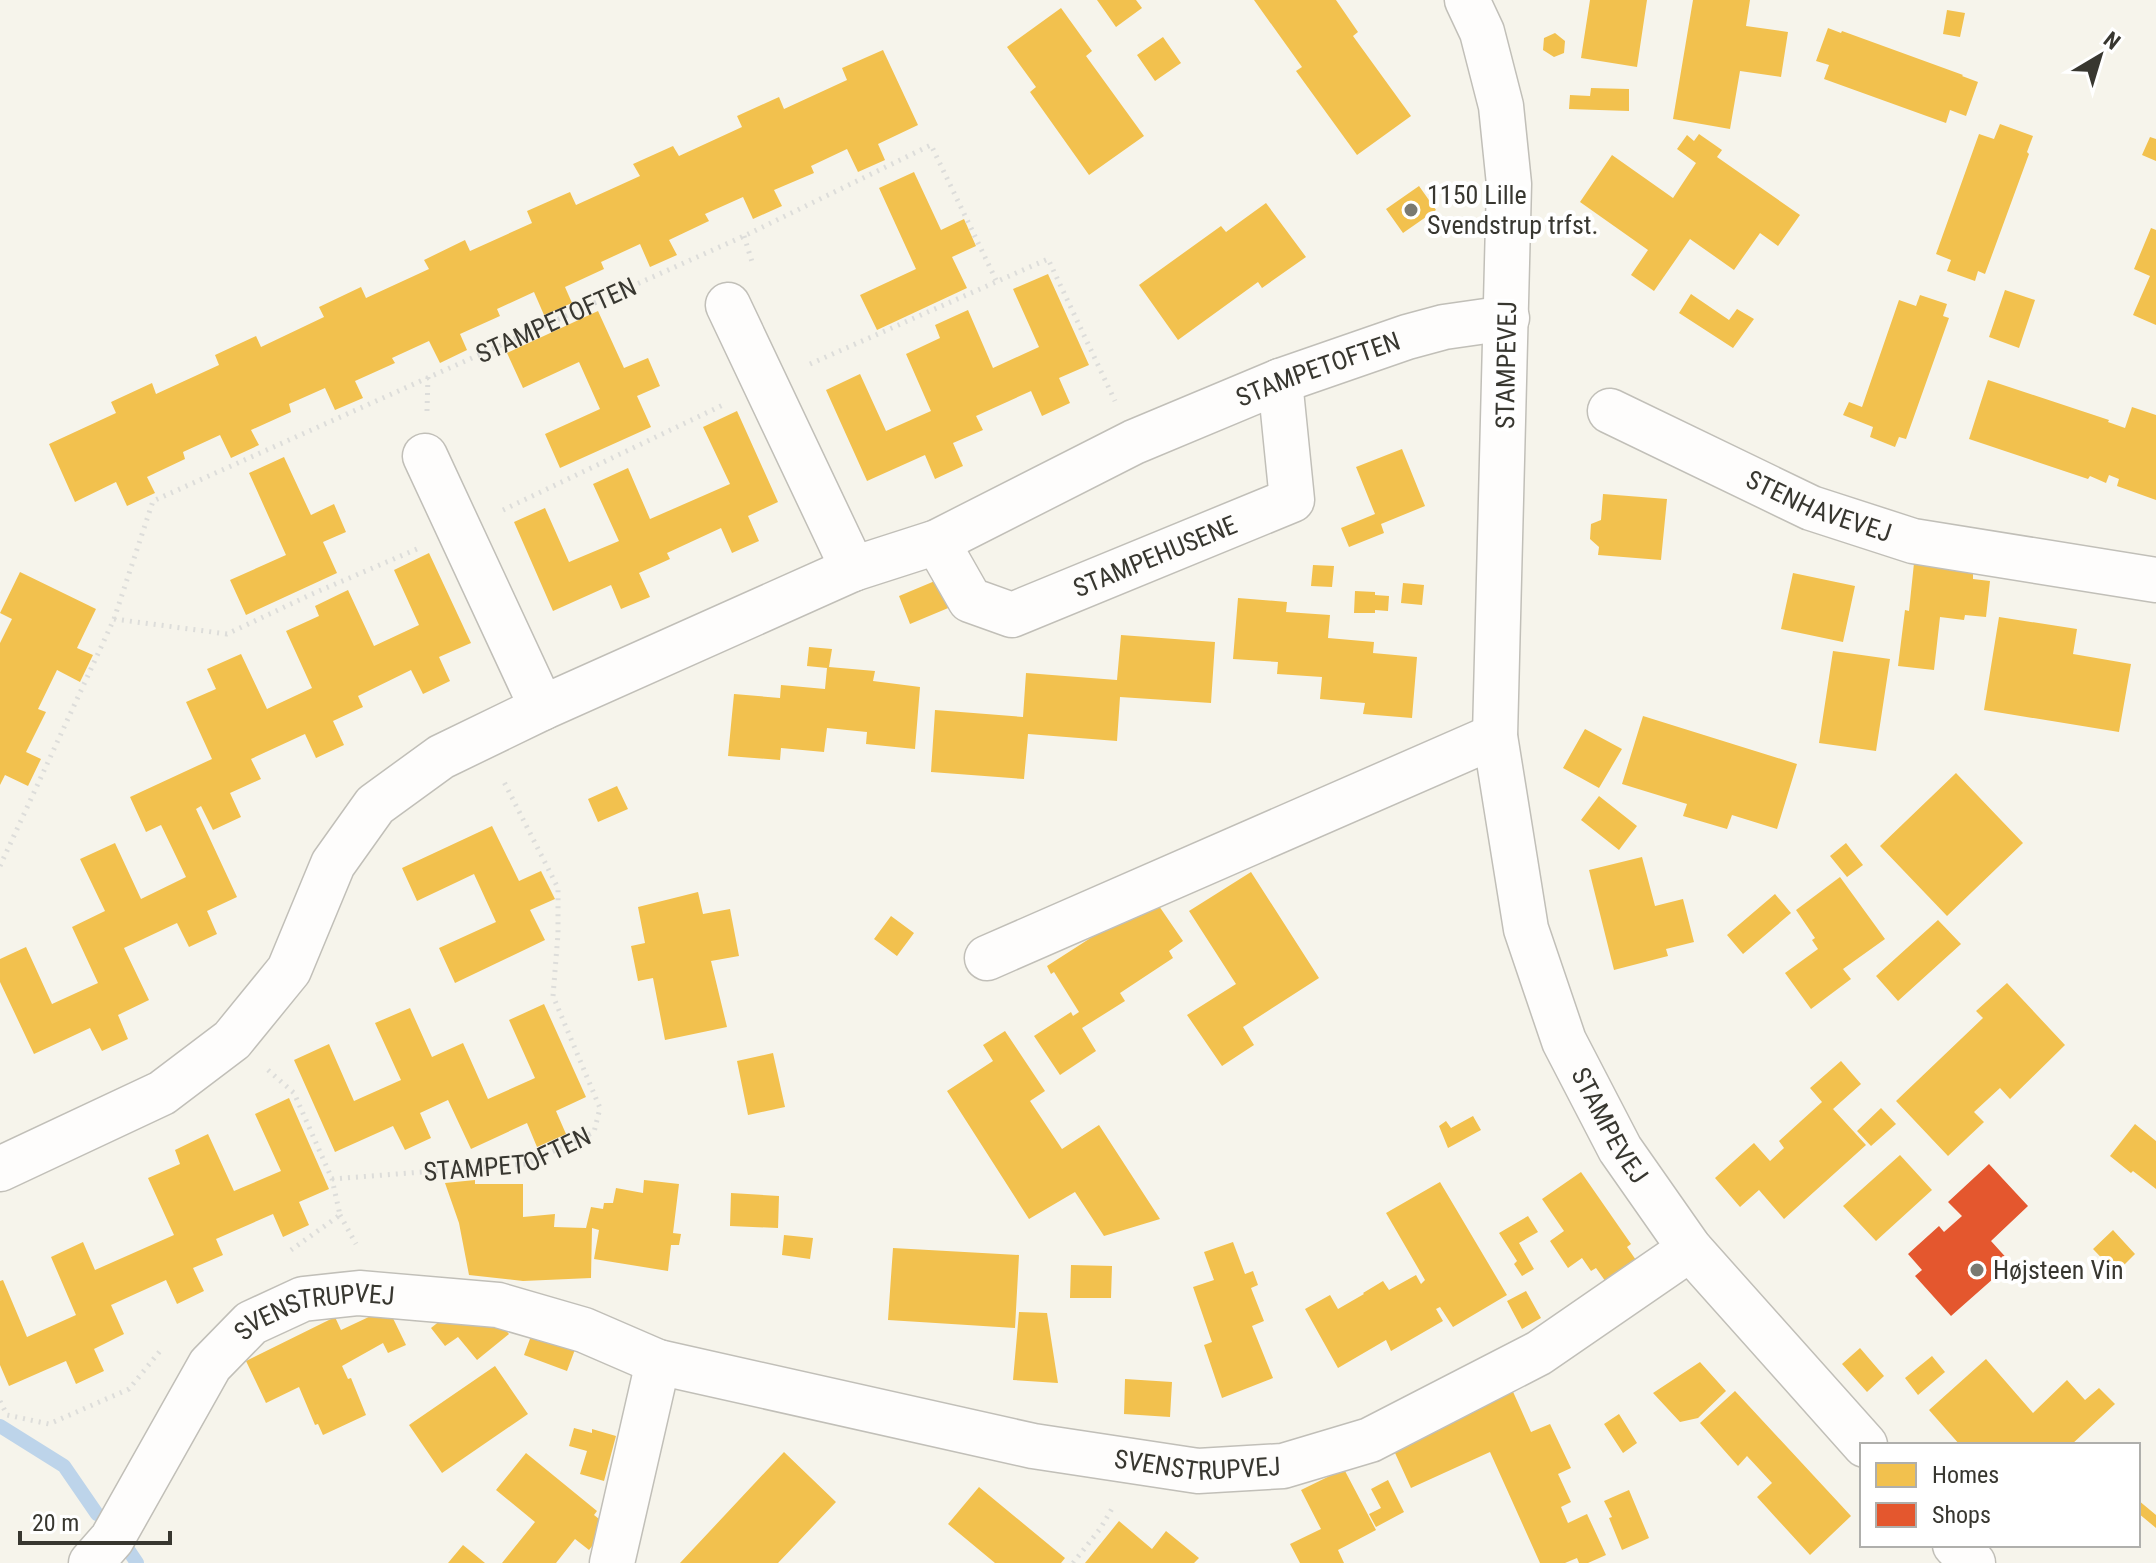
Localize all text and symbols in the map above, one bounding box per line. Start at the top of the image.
north arrow [2060,16,2140,96]
text: N [2099,27,2125,55]
place label: 1150 Lille Svendstrup trfst. [1427,180,1598,240]
marker: 1150 Lille Svendstrup trfst. [1402,201,1420,219]
street label: STAMPETOFTEN [471,271,641,369]
street label: STAMPEVEJ [1490,301,1522,429]
street label: STAMPETOFTEN [1231,326,1404,413]
street label: STENHAVEVEJ [1741,464,1895,548]
street label: STAMPEHUSENE [1069,509,1241,603]
street label: STAMPEVEJ [1565,1062,1654,1189]
street label: STAMPETOFTEN [422,1121,595,1187]
place label: Højsteen Vin [1993,1255,2124,1285]
marker: Højsteen Vin [1968,1261,1986,1279]
street label: SVENSTRUPVEJ [228,1278,396,1346]
legend [1860,1443,2140,1547]
street label: SVENSTRUPVEJ [1112,1444,1282,1486]
text: Homes [1932,1461,1999,1489]
scale bar [20,1495,170,1545]
text: Shops [1932,1501,1991,1529]
text: 20 m [32,1509,79,1537]

